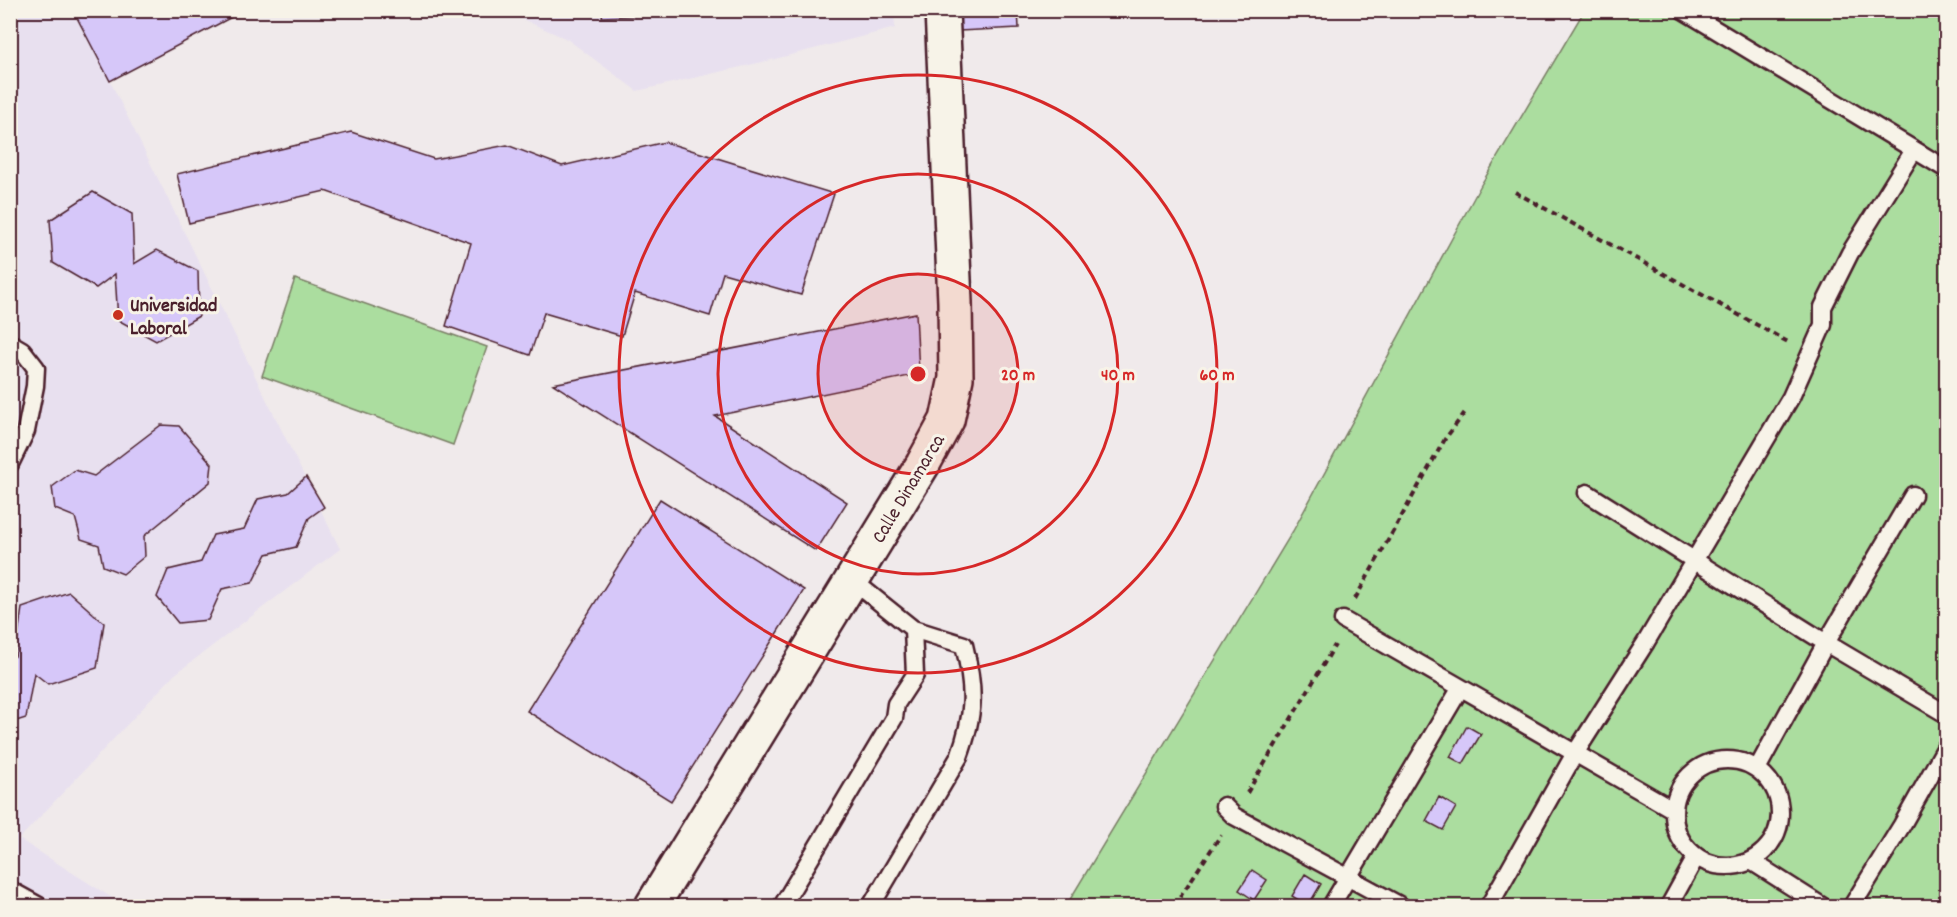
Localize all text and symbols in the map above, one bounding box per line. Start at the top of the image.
place label: Universidad Laboral [130,293,217,344]
marker: Universidad Laboral [111,308,125,322]
centre of rings [908,364,928,384]
text: 20 m [1001,364,1035,389]
text: 40 m [1101,364,1135,389]
text: 60 m [1199,364,1235,389]
street label: Calle Dinamarca [866,429,953,549]

